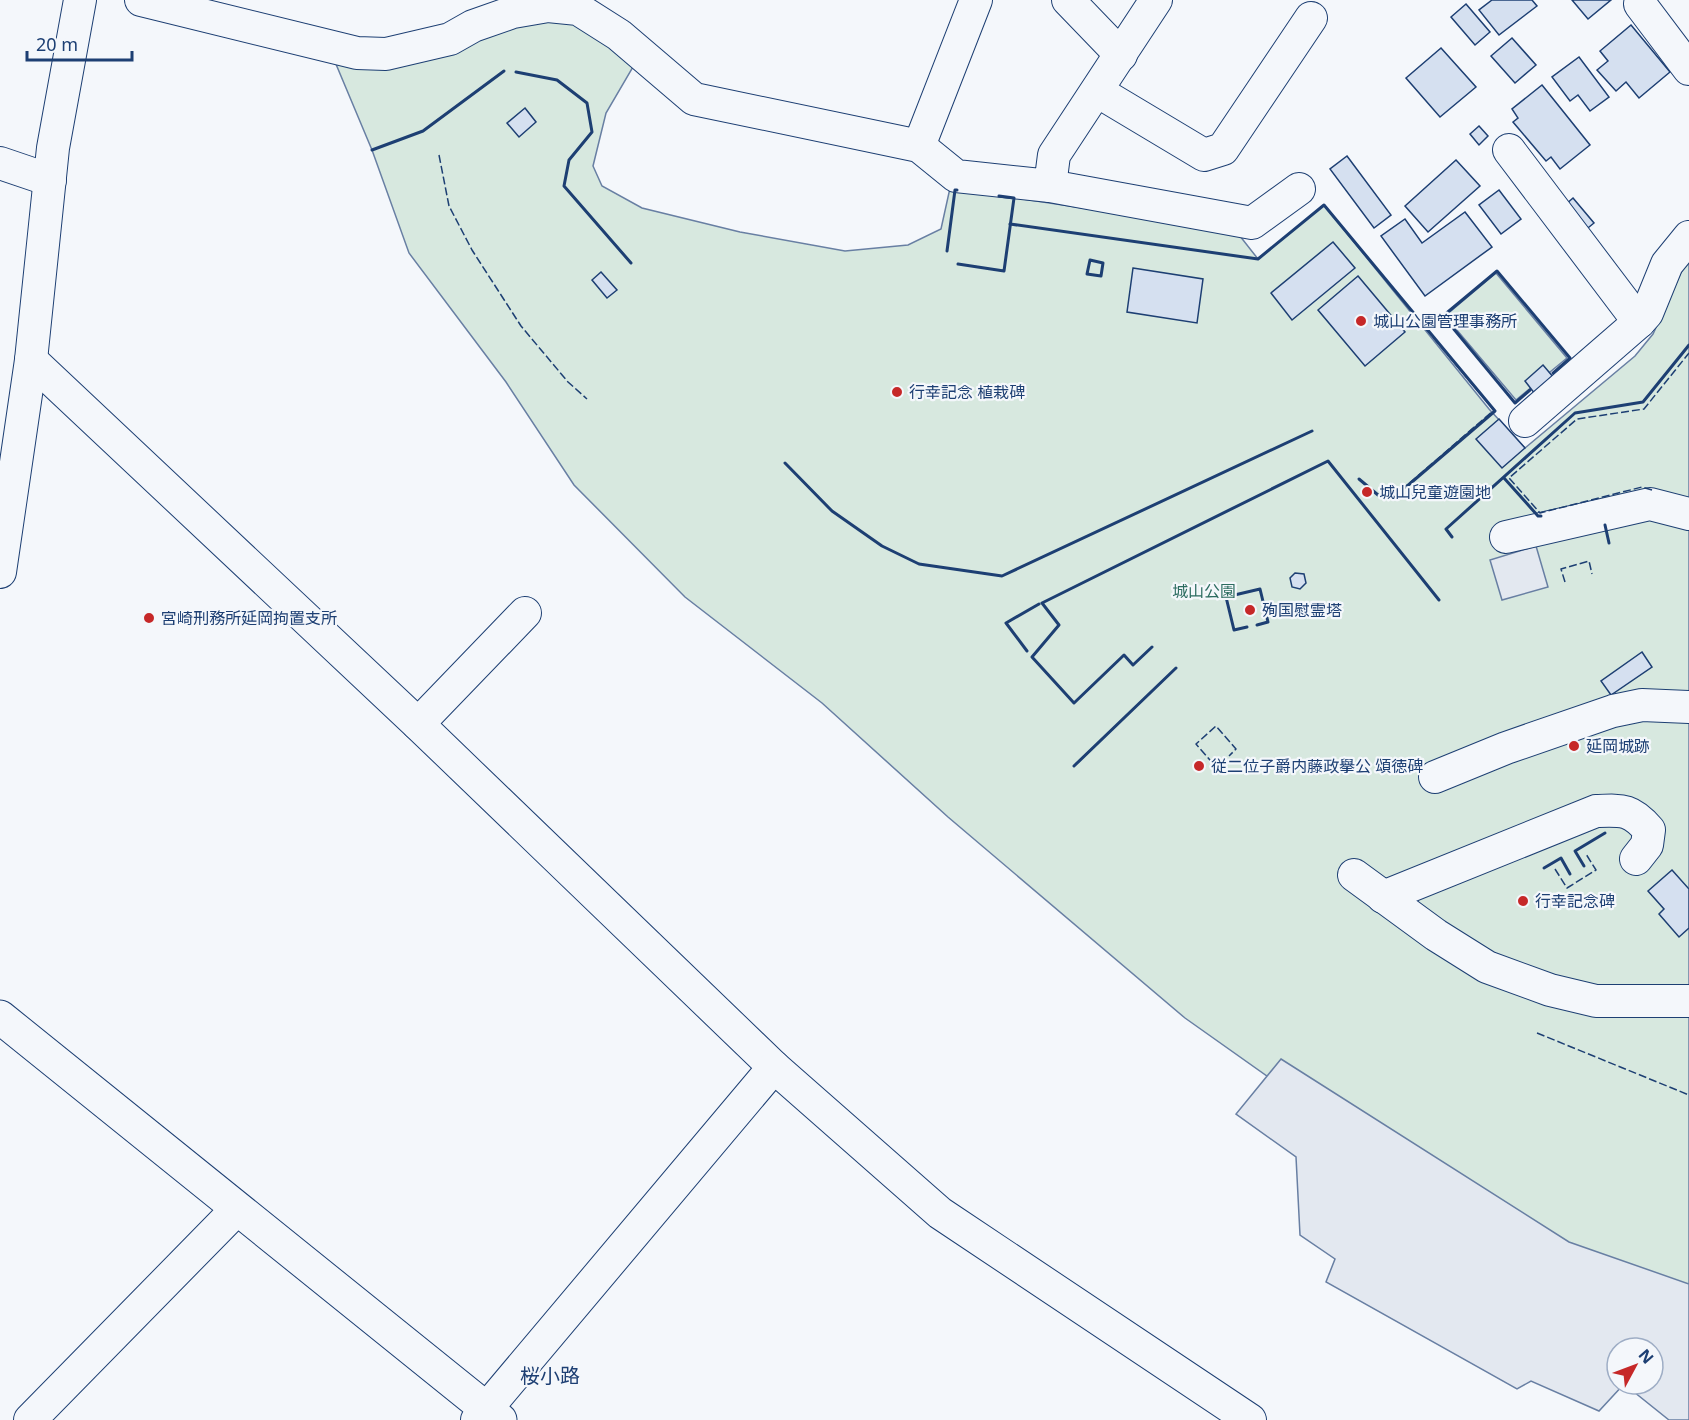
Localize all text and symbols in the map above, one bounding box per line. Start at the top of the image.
scale bar [27,24,132,62]
text: 20 m [36,32,78,56]
place label: 城山公園管理事務所 [1373,310,1517,332]
marker: 城山公園管理事務所 [1354,314,1368,328]
place label: 行幸記念 植栽碑 [909,381,1025,403]
marker: 行幸記念 植栽碑 [890,385,904,399]
place label: 城山兒童遊園地 [1379,481,1491,503]
marker: 城山兒童遊園地 [1360,485,1374,499]
park label: 城山公園 [1172,580,1236,602]
place label: 殉国慰霊塔 [1262,599,1342,621]
marker: 殉国慰霊塔 [1243,603,1257,617]
place label: 宮崎刑務所延岡拘置支所 [161,607,337,629]
marker: 宮崎刑務所延岡拘置支所 [142,611,156,625]
place label: 延岡城跡 [1586,735,1650,757]
marker: 延岡城跡 [1567,739,1581,753]
place label: 従二位子爵内藤政擧公 頌徳碑 [1211,755,1423,777]
marker: 従二位子爵内藤政擧公 頌徳碑 [1192,759,1206,773]
place label: 行幸記念碑 [1535,890,1615,912]
marker: 行幸記念碑 [1516,894,1530,908]
north arrow [1605,1336,1665,1396]
text: N [1634,1344,1659,1368]
district label: 桜小路 [520,1362,580,1389]

